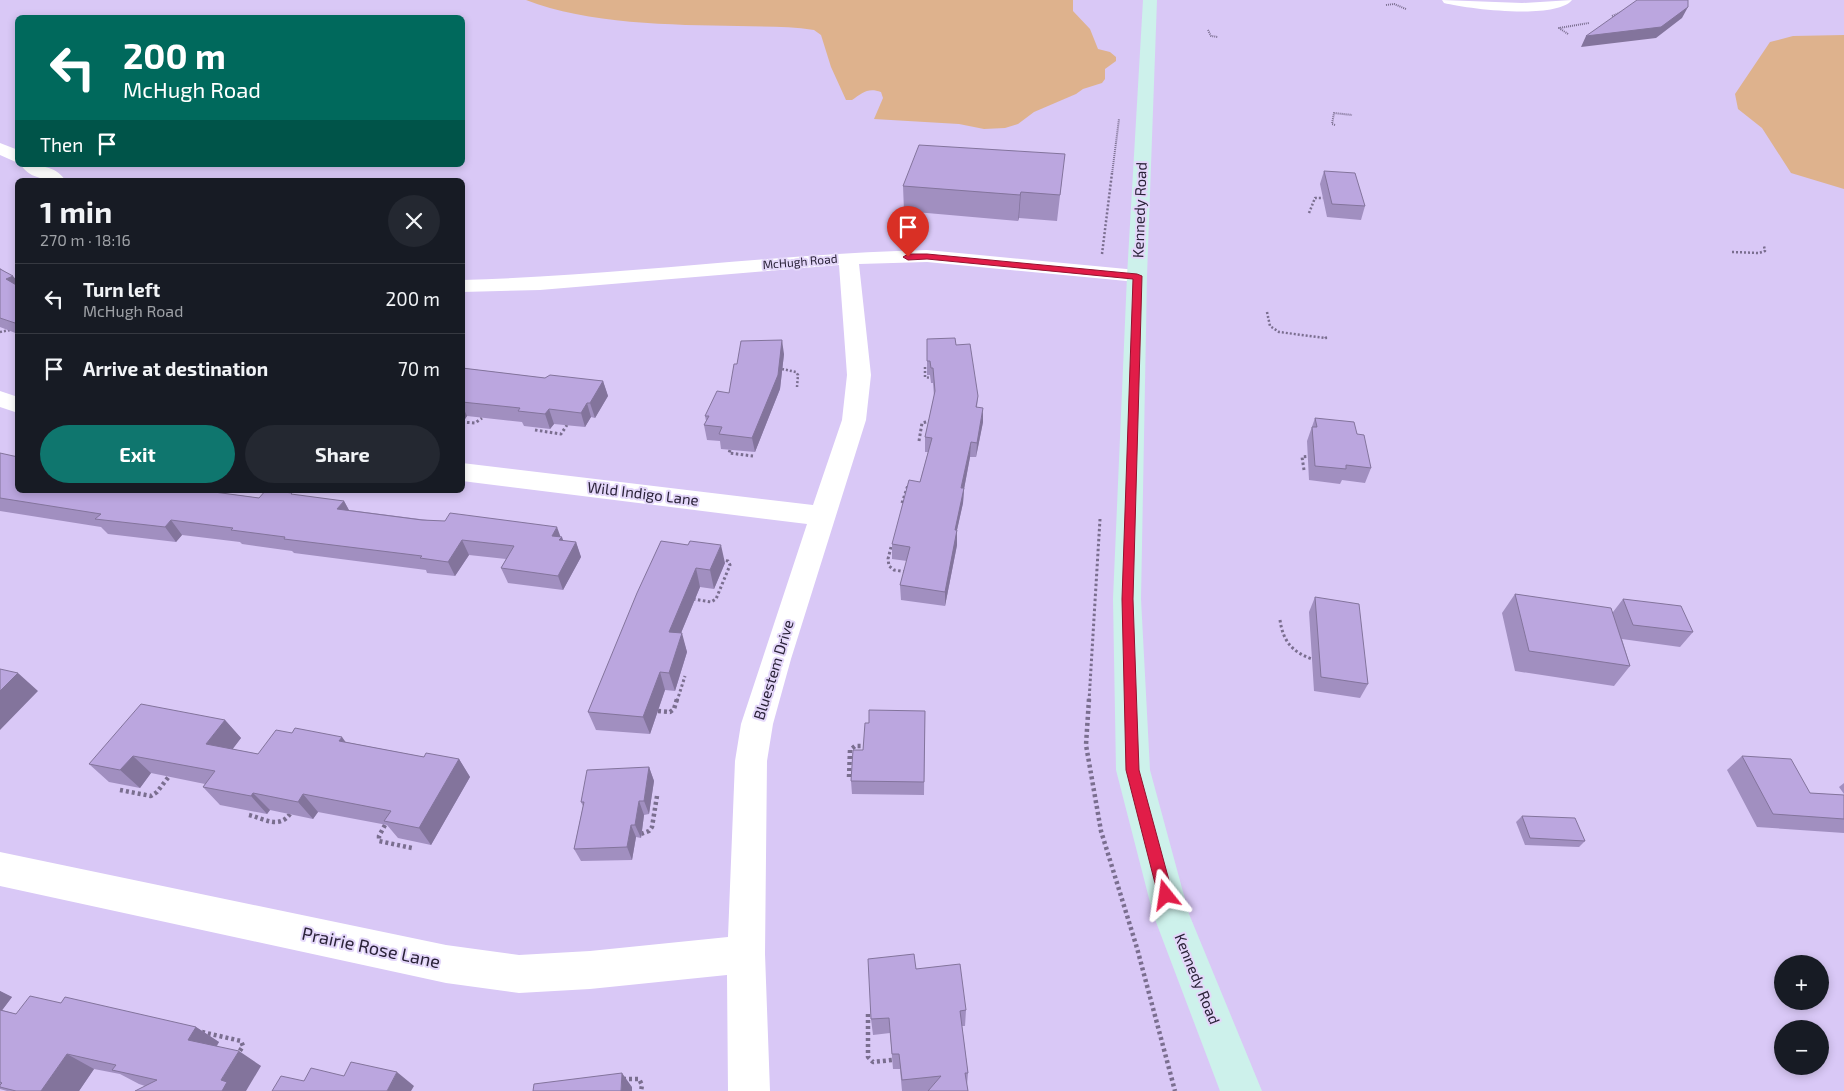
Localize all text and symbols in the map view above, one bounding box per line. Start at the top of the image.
text: 200 m [123,34,226,76]
icon: left [40,35,105,100]
text: McHugh Road [123,76,261,102]
icon: arrive [93,130,121,158]
text: Then [40,133,83,156]
street label: Kennedy Road [1128,162,1150,258]
text: 1 min [40,193,112,229]
button: close [388,195,440,247]
pin [887,206,929,257]
icon: arrive [894,213,922,241]
text: 270 m · 18:16 [40,230,131,249]
street label: McHugh Road [762,251,838,271]
text: Turn left [83,278,160,301]
icon: left [40,285,68,313]
text: 200 m [386,287,440,310]
text: McHugh Road [83,301,183,320]
icon: arrive [40,355,68,383]
text: Arrive at destination [83,357,268,380]
text: 70 m [398,357,440,380]
button: Exit [40,425,235,483]
button: Share [245,425,440,483]
street label: Wild Indigo Lane [586,477,700,509]
street label: Bluestem Drive [749,617,797,722]
position arrow [1139,868,1191,920]
street label: Prairie Rose Lane [300,922,442,972]
street label: Kennedy Road [1172,931,1224,1027]
map controls [1774,955,1829,1075]
button: + [1774,955,1829,1010]
button: − [1774,1020,1829,1075]

